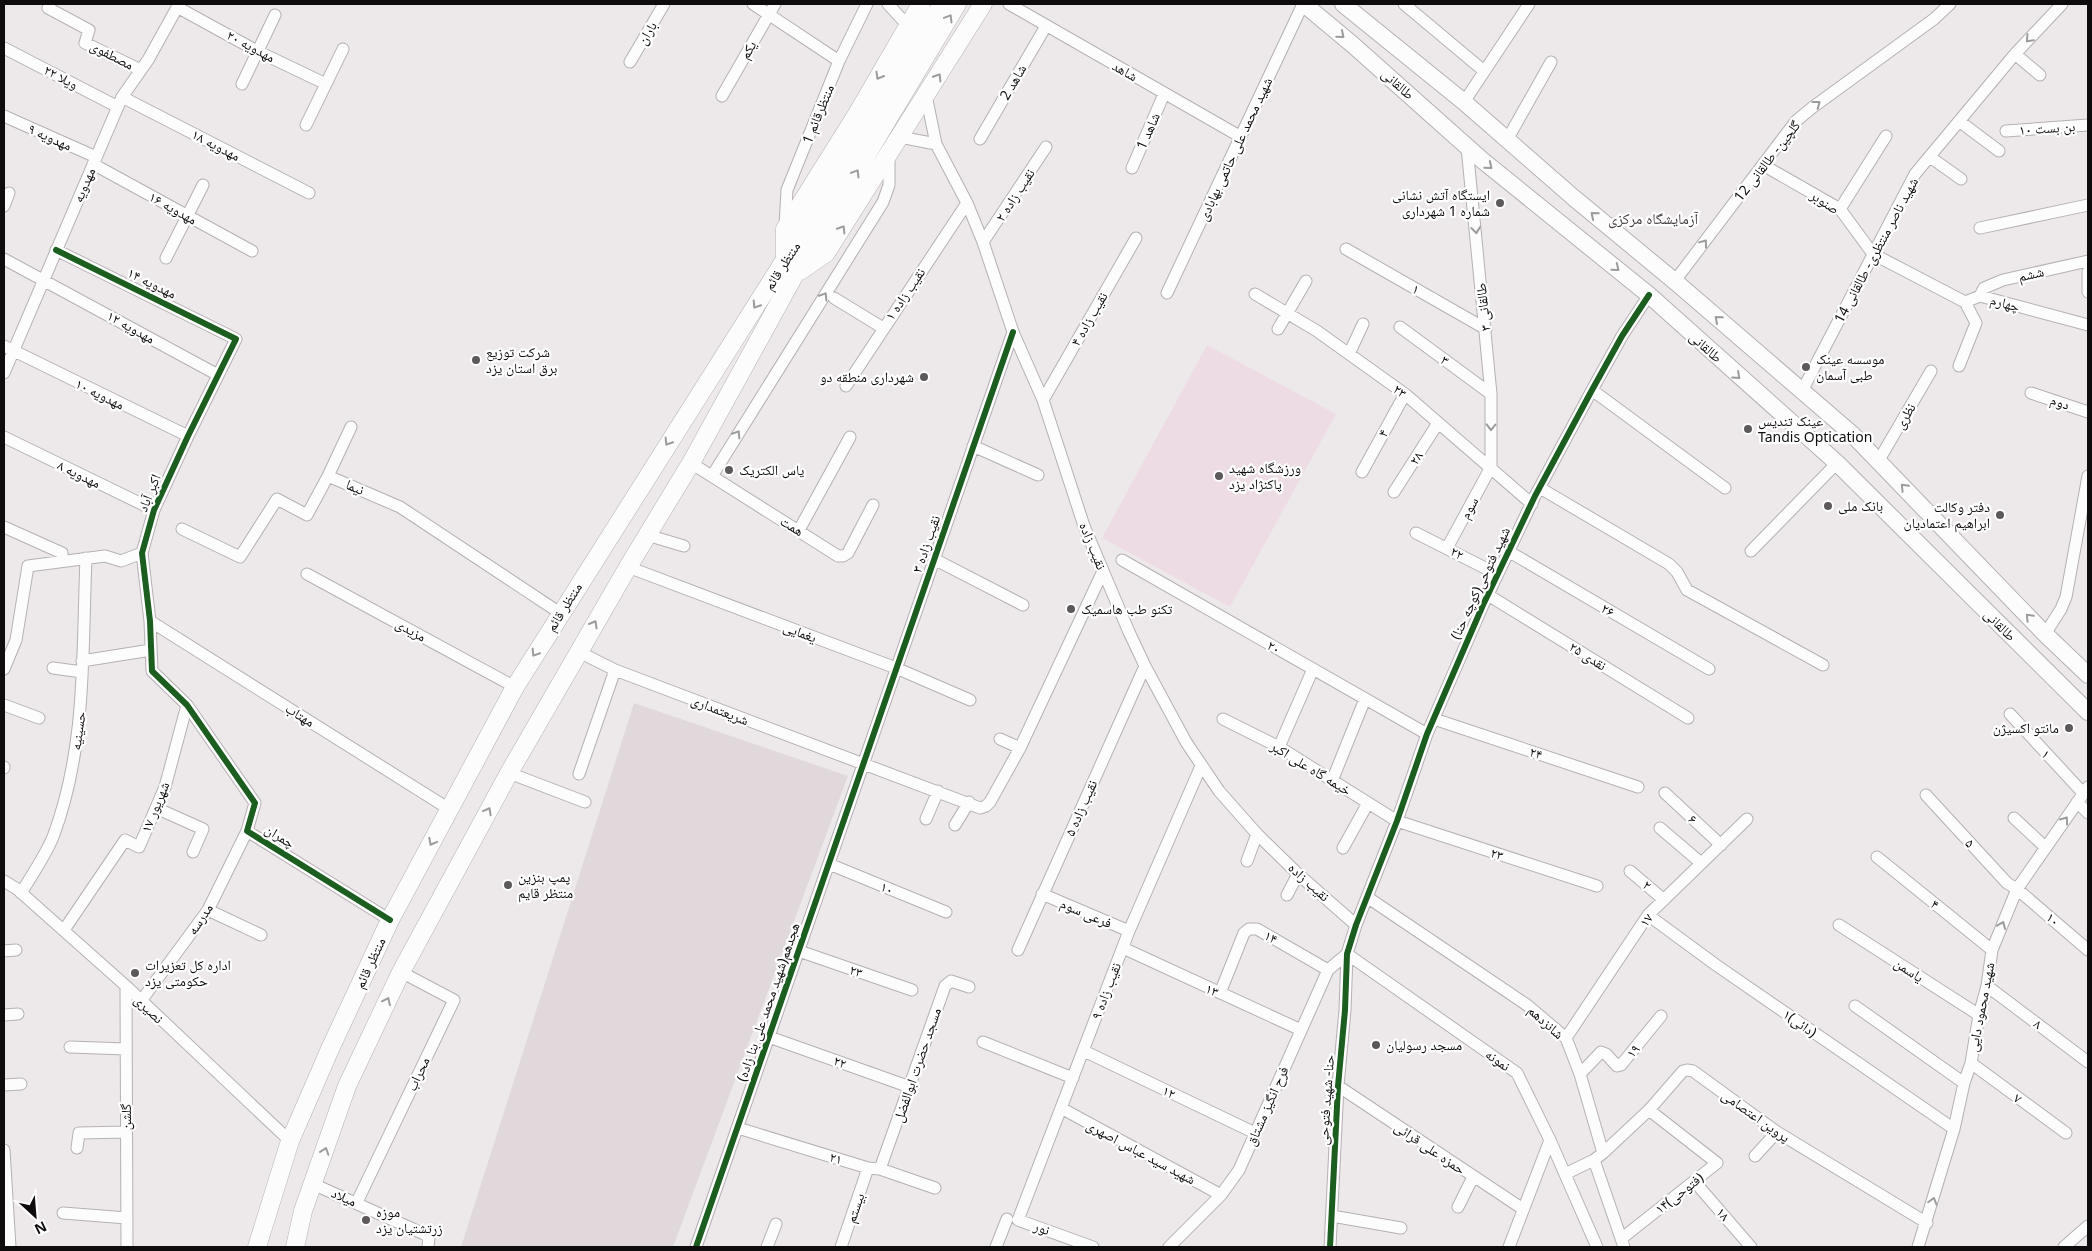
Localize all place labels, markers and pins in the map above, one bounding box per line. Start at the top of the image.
place label: ایستگاه آتش نشانی شماره 1 شهرداری [1392,185,1490,220]
marker: ایستگاه آتش نشانی شماره 1 شهرداری [1494,197,1506,209]
place label: شرکت توزیع برق استان یزد [486,342,558,377]
place label: موسسه عینک طبی آسمان [1816,349,1884,384]
marker: شرکت توزیع برق استان یزد [470,354,482,366]
marker: موسسه عینک طبی آسمان [1800,361,1812,373]
place label: شهرداری منطقه دو [820,367,914,386]
marker: شهرداری منطقه دو [918,371,930,383]
place label: عینک تندیس Tandis Optication [1758,411,1872,446]
marker: عینک تندیس Tandis Optication [1742,423,1754,435]
place label: ورزشگاه شهید پاکنژاد یزد [1229,458,1301,493]
place label: یاس الکتریک [739,460,804,479]
marker: یاس الکتریک [723,464,735,476]
marker: ورزشگاه شهید پاکنژاد یزد [1213,470,1225,482]
place label: بانک ملی [1838,496,1883,515]
place label: دفتر وکالت ابراهیم اعتمادیان [1904,497,1990,533]
marker: بانک ملی [1822,500,1834,512]
marker: دفتر وکالت ابراهیم اعتمادیان [1994,509,2006,521]
place label: تکنو طب هاسمیک [1081,599,1173,618]
marker: تکنو طب هاسمیک [1065,603,1077,615]
place label: مانتو اكسيژن [1993,718,2059,737]
marker: مانتو اكسيژن [2063,722,2075,734]
place label: پمپ بنزین منتظر قایم [518,867,573,903]
marker: پمپ بنزین منتظر قایم [502,879,514,891]
place label: اداره کل تعزیرات حکومتی یزد [145,955,231,990]
marker: اداره کل تعزیرات حکومتی یزد [129,967,141,979]
place label: مسجد رسولیان [1386,1035,1462,1054]
marker: مسجد رسولیان [1370,1039,1382,1051]
place label: موزه زرتشتیان یزد [376,1202,443,1237]
marker: موزه زرتشتیان یزد [360,1214,372,1226]

